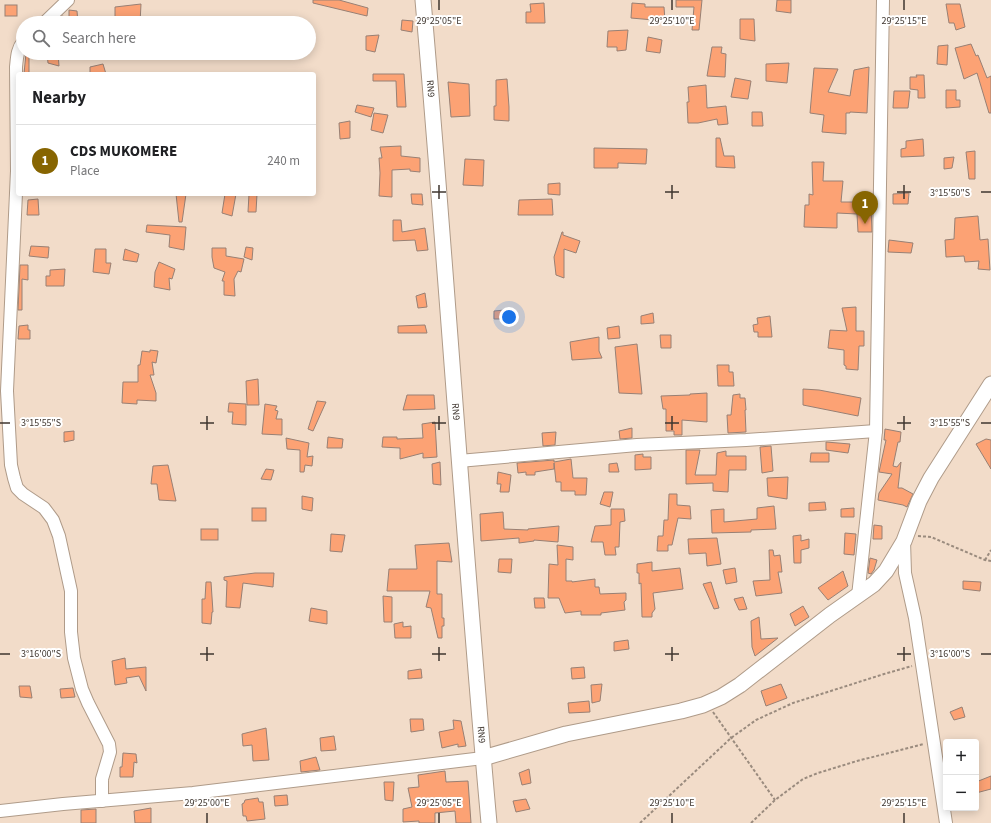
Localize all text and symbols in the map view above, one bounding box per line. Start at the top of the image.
text: 29°25'05"E [416,14,462,28]
text: 29°25'10"E [649,14,695,28]
text: 29°25'15"E [881,14,927,28]
search box [16,16,316,60]
icon: search [30,27,52,49]
text: Search here [62,28,136,49]
street label: RN9 [423,80,438,98]
text: Nearby [32,86,86,110]
text: CDS MUKOMERE [70,141,177,162]
text: 1 [42,152,48,170]
text: 240 m [267,152,300,170]
text: Place [70,162,99,180]
text: 3°15'50"S [930,186,970,200]
pin: 1 [852,191,878,224]
your location [499,307,519,327]
street label: RN9 [448,403,463,421]
text: 3°15'55"S [21,416,61,430]
text: 3°15'55"S [930,416,970,430]
text: 3°16'00"S [21,647,61,661]
text: 3°16'00"S [930,647,970,661]
street label: RN9 [474,726,489,744]
map controls [943,739,979,811]
button: + [943,739,979,775]
button: − [943,775,979,811]
text: 29°25'00"E [184,796,230,810]
text: 29°25'05"E [416,796,462,810]
text: 29°25'10"E [649,796,695,810]
text: 29°25'15"E [881,796,927,810]

